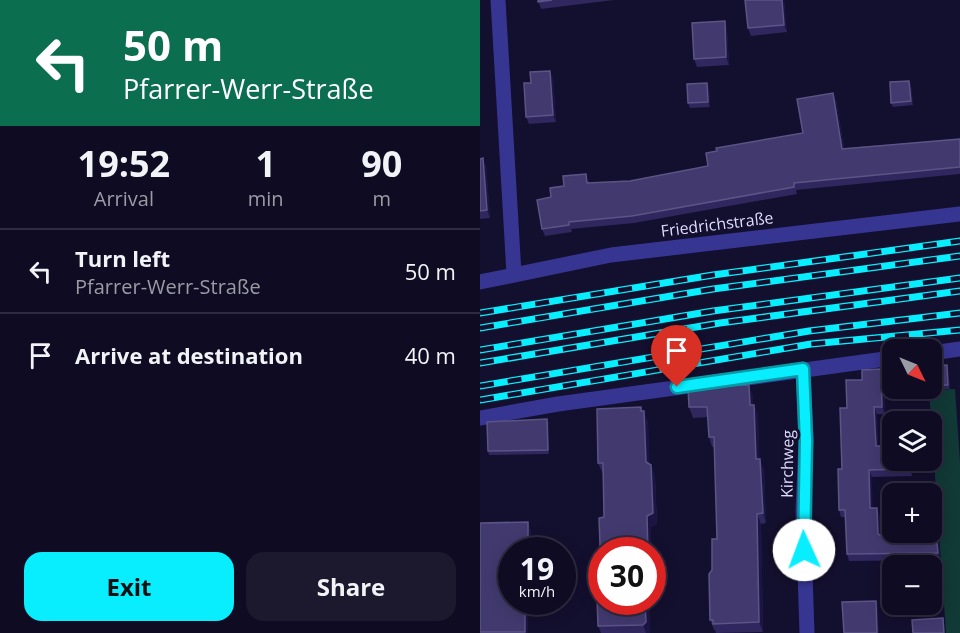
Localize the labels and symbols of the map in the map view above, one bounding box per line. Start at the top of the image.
street label: Friedrichstraße [659,206,775,242]
pin [651,325,702,387]
north arrow [882,339,942,399]
street label: Kirchweg [775,430,799,498]
position arrow [772,518,836,582]
speed limit sign: 30 [588,537,666,615]

